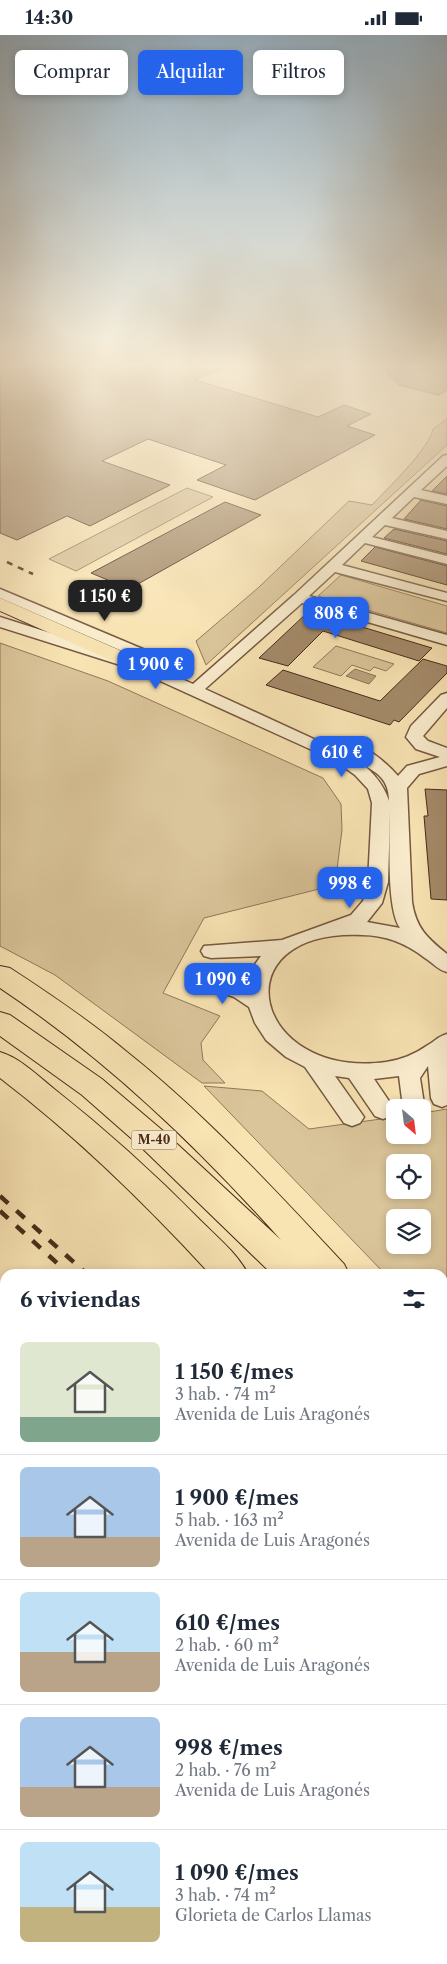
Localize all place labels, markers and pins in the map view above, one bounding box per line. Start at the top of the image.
pin: 1 150 € [59,579,151,622]
pin: 808 € [301,597,371,639]
pin: 1 900 € [110,647,202,690]
pin: 610 € [307,735,377,778]
pin: 998 € [315,867,385,909]
pin: 1 090 € [177,963,269,1005]

